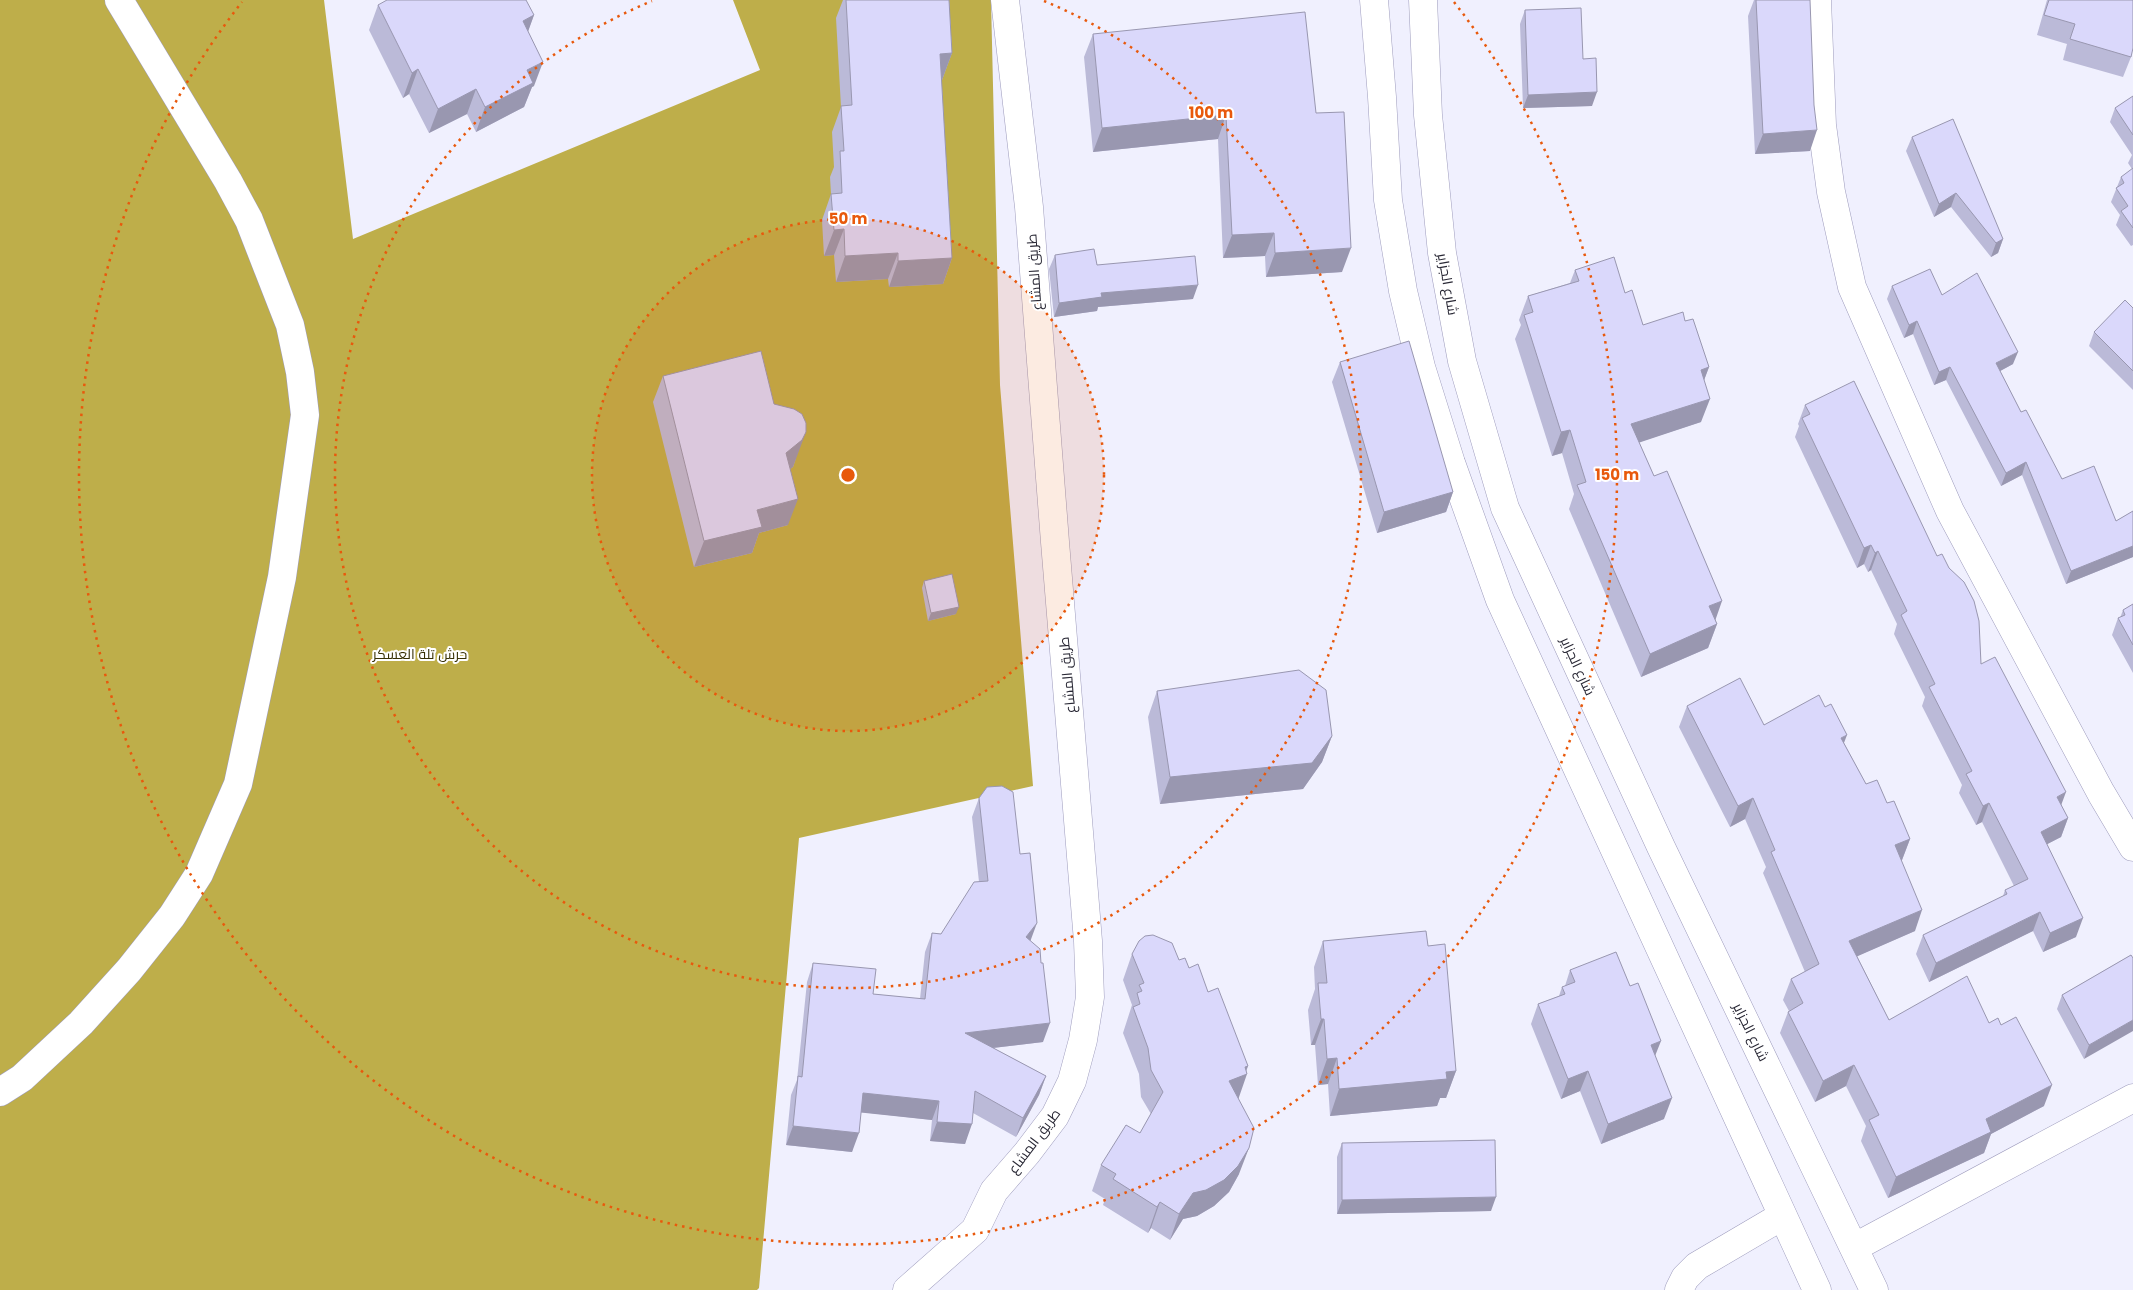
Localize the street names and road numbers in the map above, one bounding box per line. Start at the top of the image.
street label: طريق المشاع [1021,233,1047,311]
street label: شارع الجزاير [1433,250,1463,317]
street label: شارع الجزاير [1555,632,1600,699]
street label: طريق المشاع [1054,636,1080,714]
street label: شارع الجزاير [1728,998,1774,1065]
street label: طريق المشاع [1003,1104,1065,1178]

